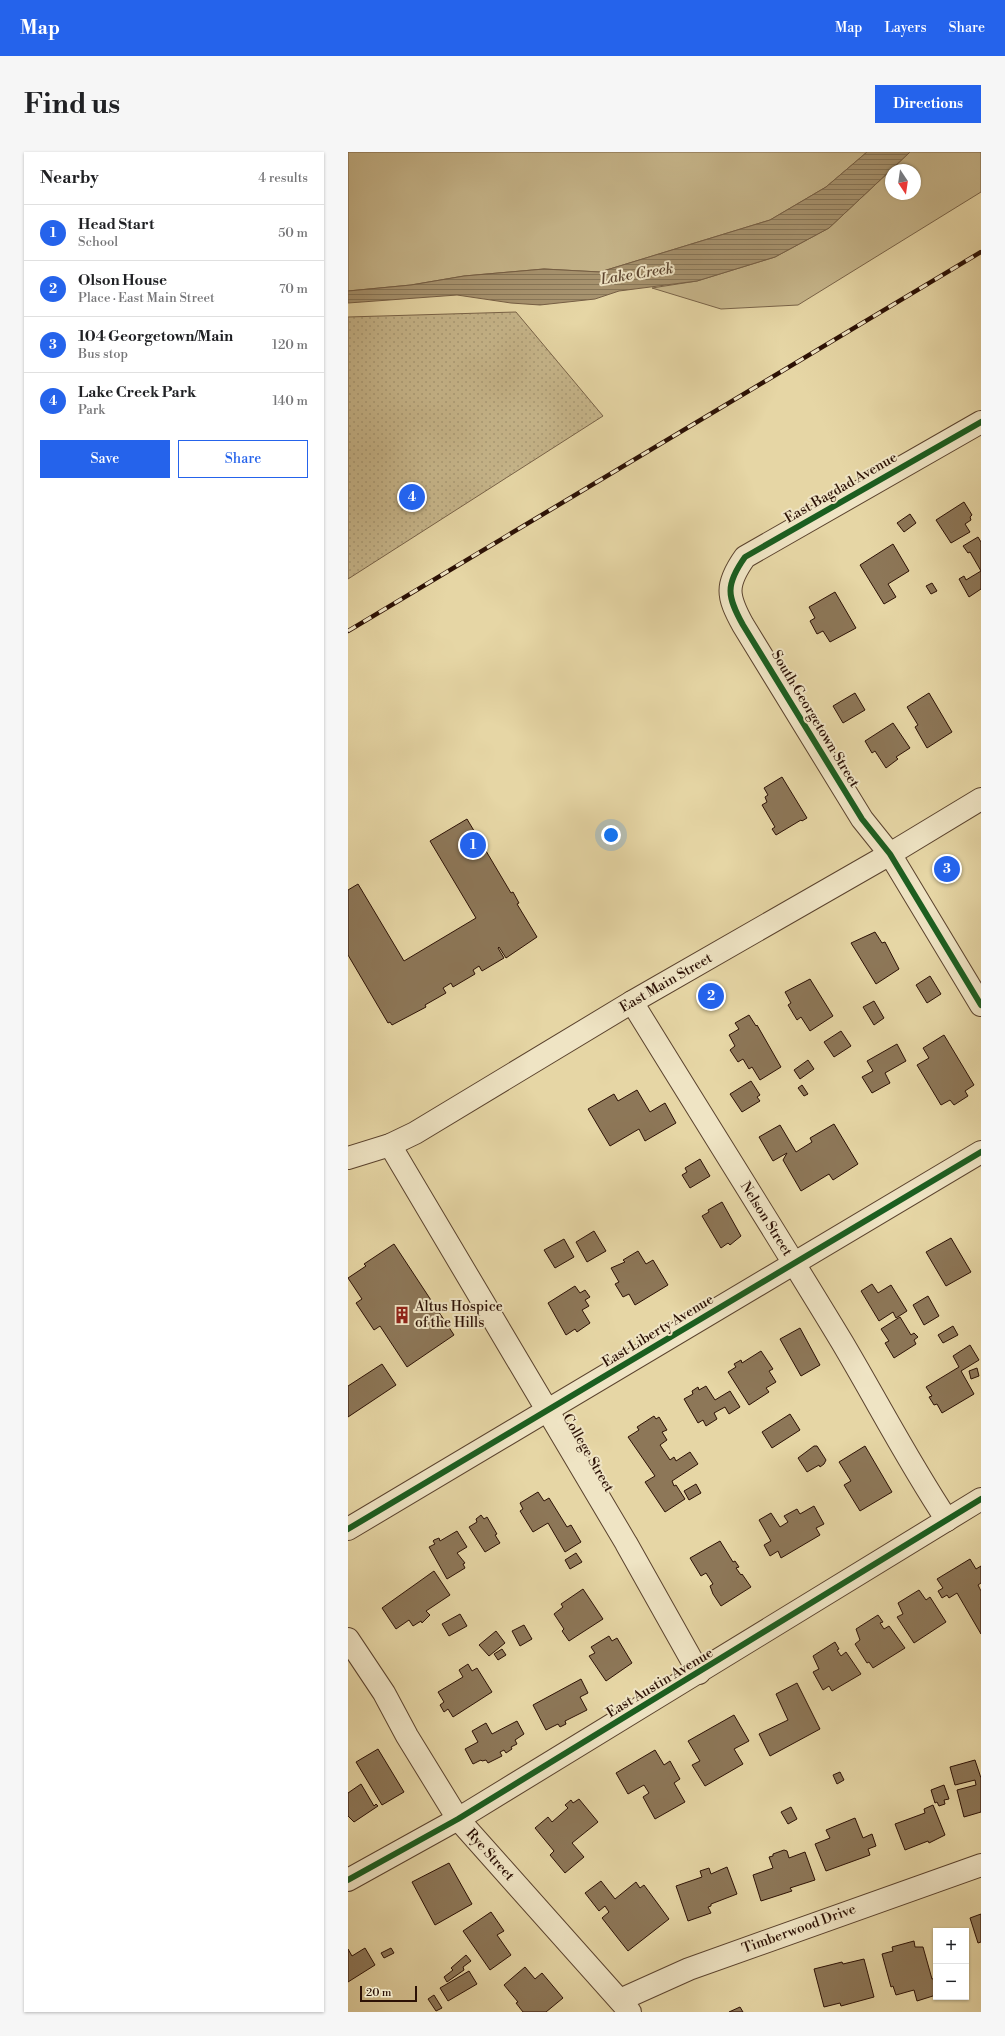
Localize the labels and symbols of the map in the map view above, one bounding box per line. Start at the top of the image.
north arrow [885,164,921,200]
water label: Lake Creek [598,259,675,289]
street label: East Bagdad Avenue [781,448,901,528]
pin: 4 [399,482,425,512]
street label: South Georgetown Street [767,647,863,791]
your location [601,825,621,845]
pin: 1 [460,830,486,860]
pin: 3 [934,854,960,884]
street label: East Main Street [616,949,716,1017]
pin: 2 [698,981,724,1011]
street label: Nelson Street [736,1178,796,1260]
street label: East Liberty Avenue [599,1291,717,1371]
place label: Altus Hospice of the Hills [414,1298,503,1332]
building icon: Altus Hospice of the Hills [392,1305,412,1325]
street label: College Street [558,1410,618,1496]
street label: East Austin Avenue [603,1644,717,1722]
street label: Rye Street [462,1825,518,1885]
street label: Timberwood Drive [740,1900,858,1958]
scale bar [360,1984,417,2003]

